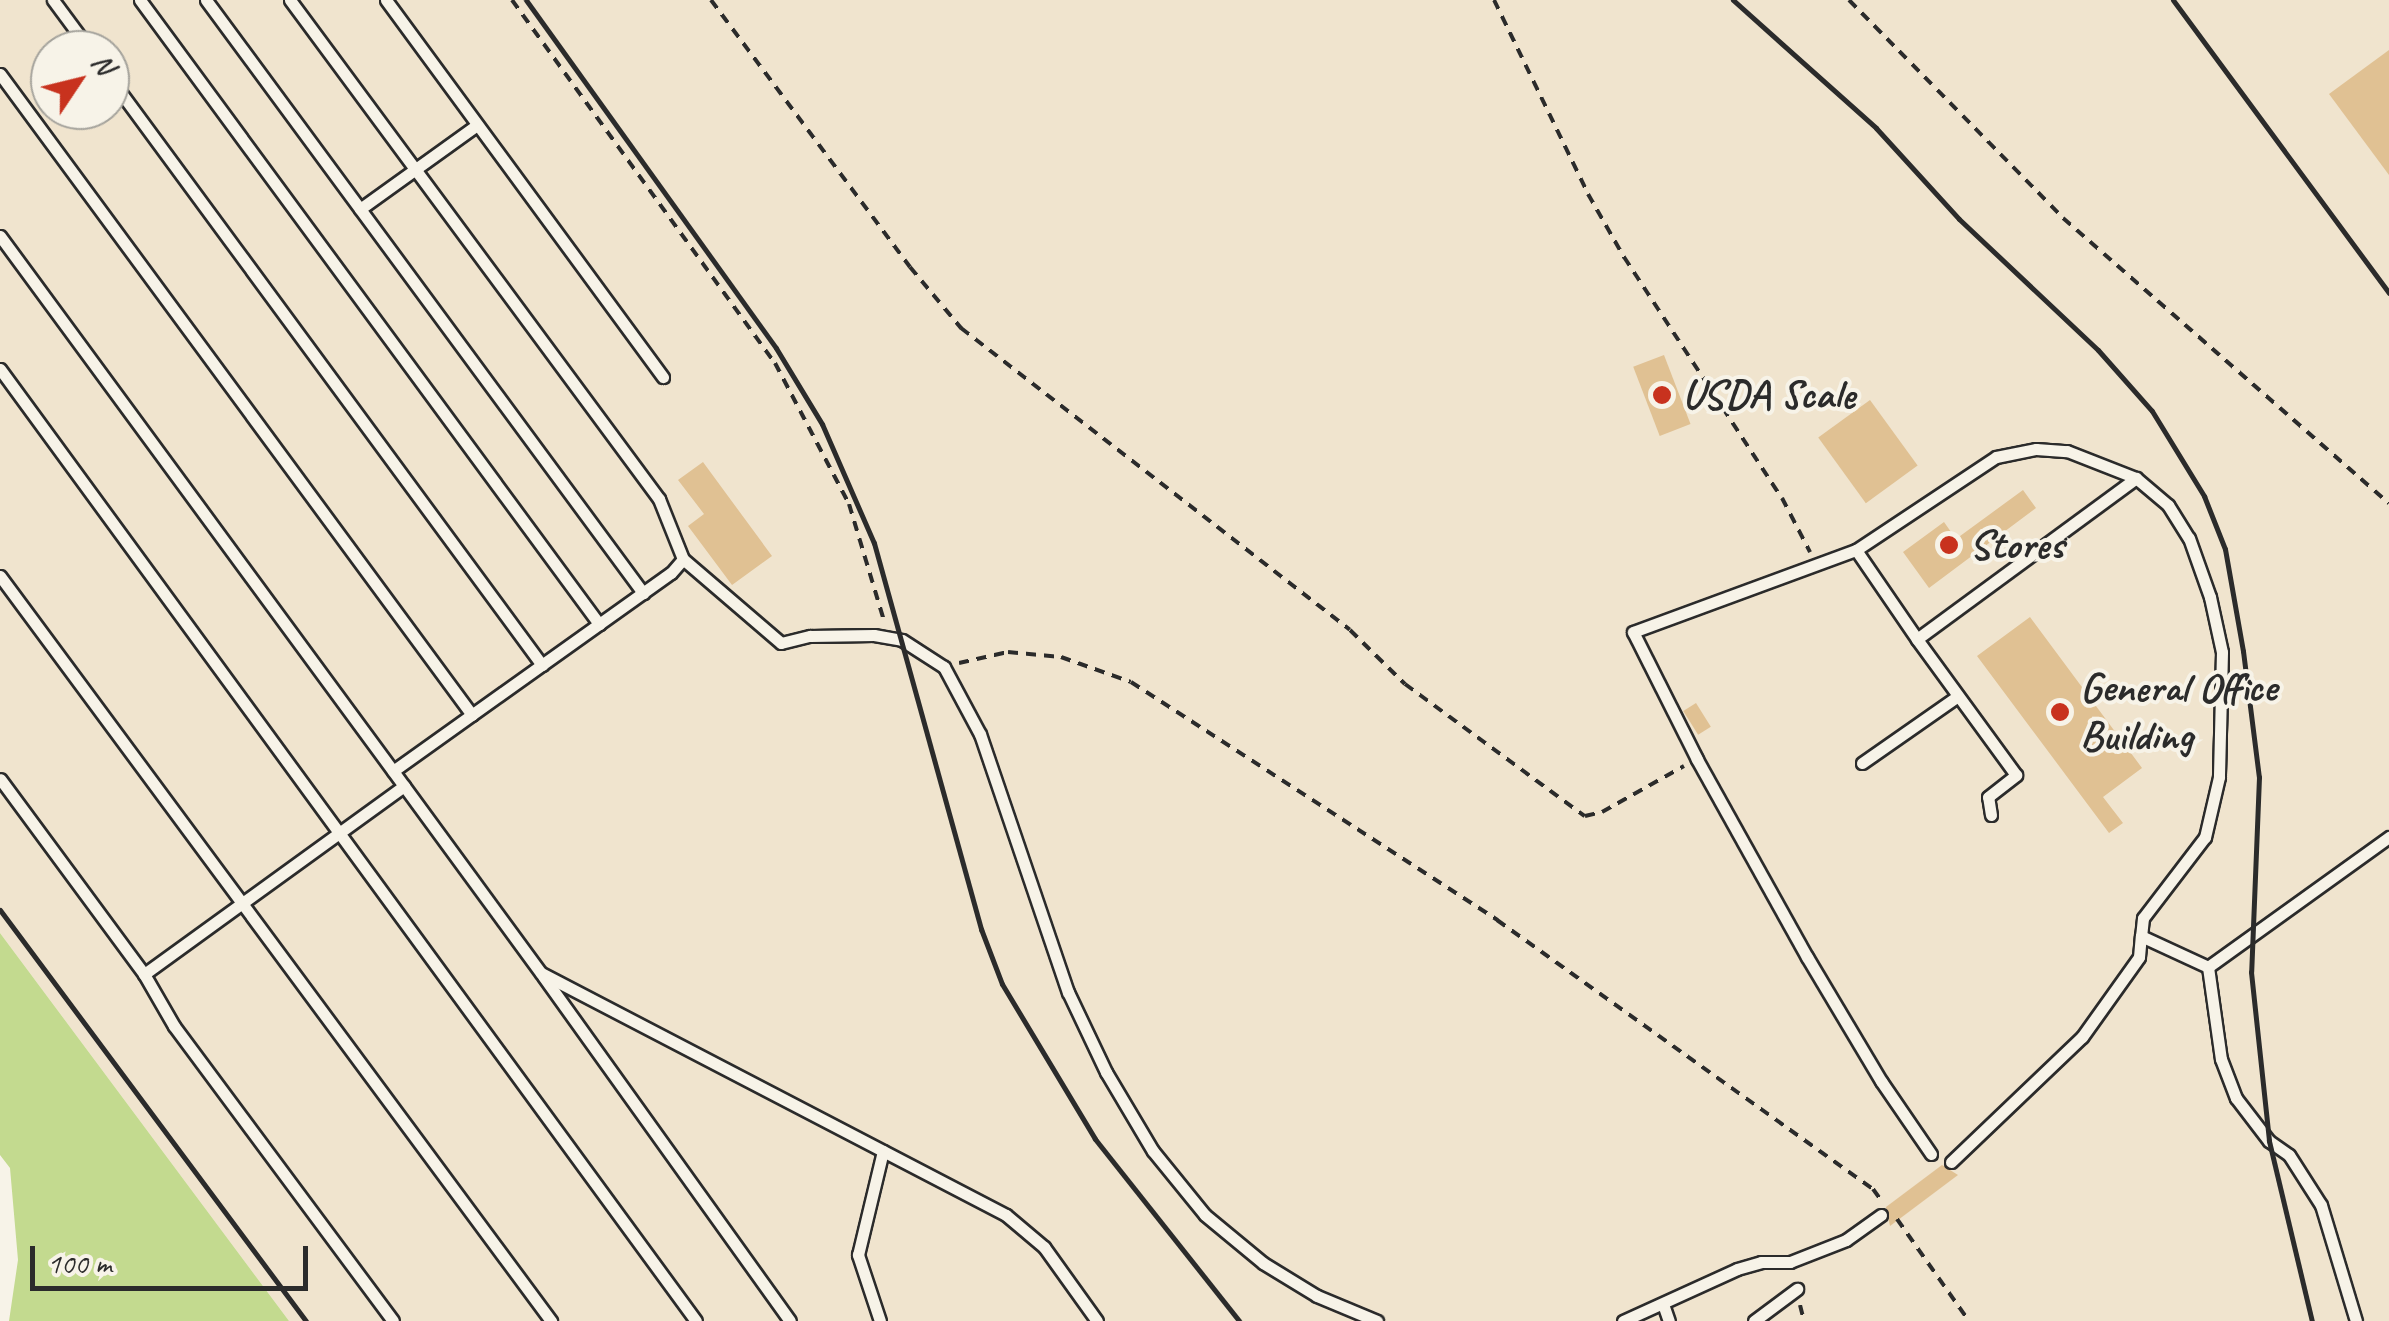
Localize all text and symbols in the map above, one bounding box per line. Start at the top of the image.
north arrow [30,30,130,130]
text: N [84,47,123,81]
place label: USDA Scale [1682,370,1855,420]
marker: USDA Scale [1651,384,1673,406]
place label: Stores [1969,520,2064,570]
marker: Stores [1938,534,1960,556]
place label: General Office Building [2080,663,2276,761]
marker: General Office Building [2049,701,2071,723]
scale bar [35,1226,312,1288]
text: 100 m [47,1244,112,1282]

